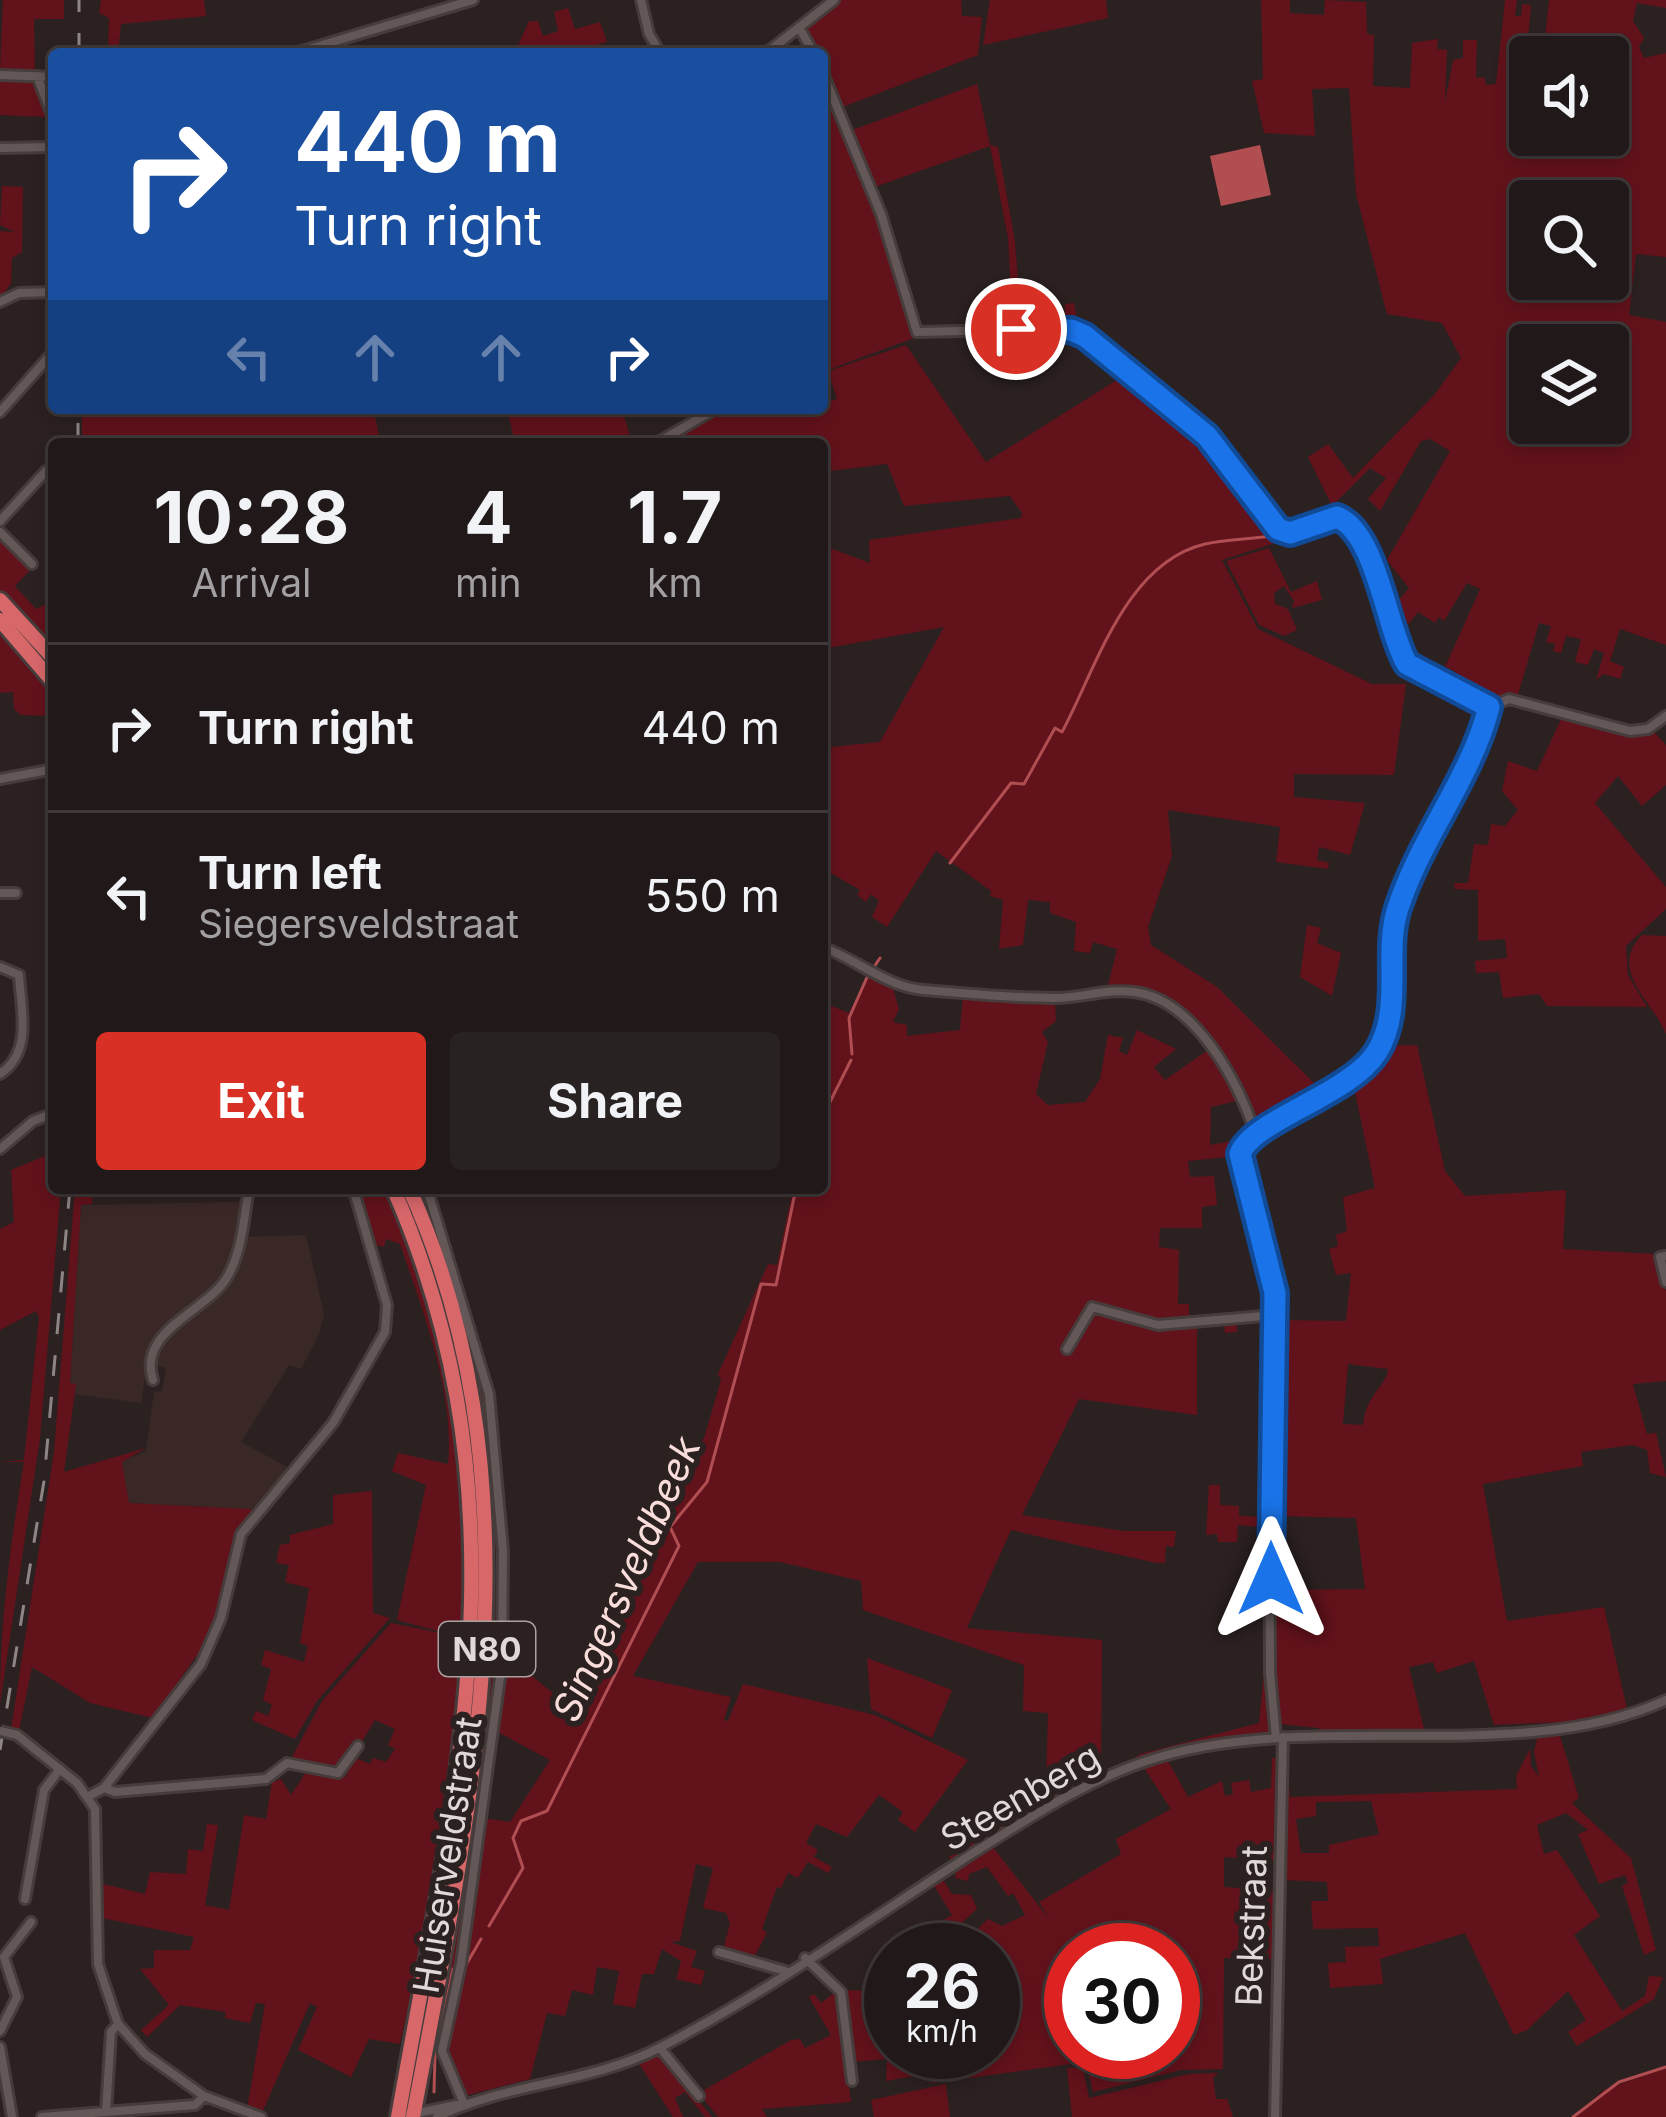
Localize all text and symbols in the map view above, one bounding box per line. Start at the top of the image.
map controls [1509,36,1629,444]
button: sound [1509,36,1629,156]
text: 440 m [294,91,561,192]
icon: right [96,96,252,252]
button: search [1509,180,1629,300]
text: Turn right [294,193,542,258]
pin [965,278,1067,380]
icon: arrive [983,296,1049,362]
icon: left [216,324,282,390]
icon: ahead [342,324,408,390]
icon: ahead [468,324,534,390]
icon: right [594,324,660,390]
button: layers [1509,324,1629,444]
text: 10:28 [154,473,349,560]
text: 4 [464,473,513,560]
text: 1.7 [627,473,722,560]
text: Arrival [192,559,312,606]
text: min [455,559,522,606]
text: km [647,559,703,606]
icon: right [96,695,162,761]
text: Turn right [198,700,414,755]
text: 440 m [641,700,780,755]
text: Turn left [198,845,382,900]
icon: left [96,863,162,929]
text: 550 m [645,868,780,923]
text: Siegersveldstraat [198,900,519,947]
button: Exit [96,1032,426,1170]
button: Share [450,1032,780,1170]
water label: Singersveldbeek [542,1429,710,1728]
position arrow [1208,1516,1334,1642]
road number: N80 [439,1622,535,1676]
street label: Huiserveldstraat [403,1714,491,1996]
street label: Steenberg [933,1734,1107,1860]
street label: Bekstraat [1226,1845,1276,2007]
speed limit sign: 30 [1044,1923,1200,2079]
text: 26 [904,1950,980,2022]
text: km/h [906,2013,978,2049]

